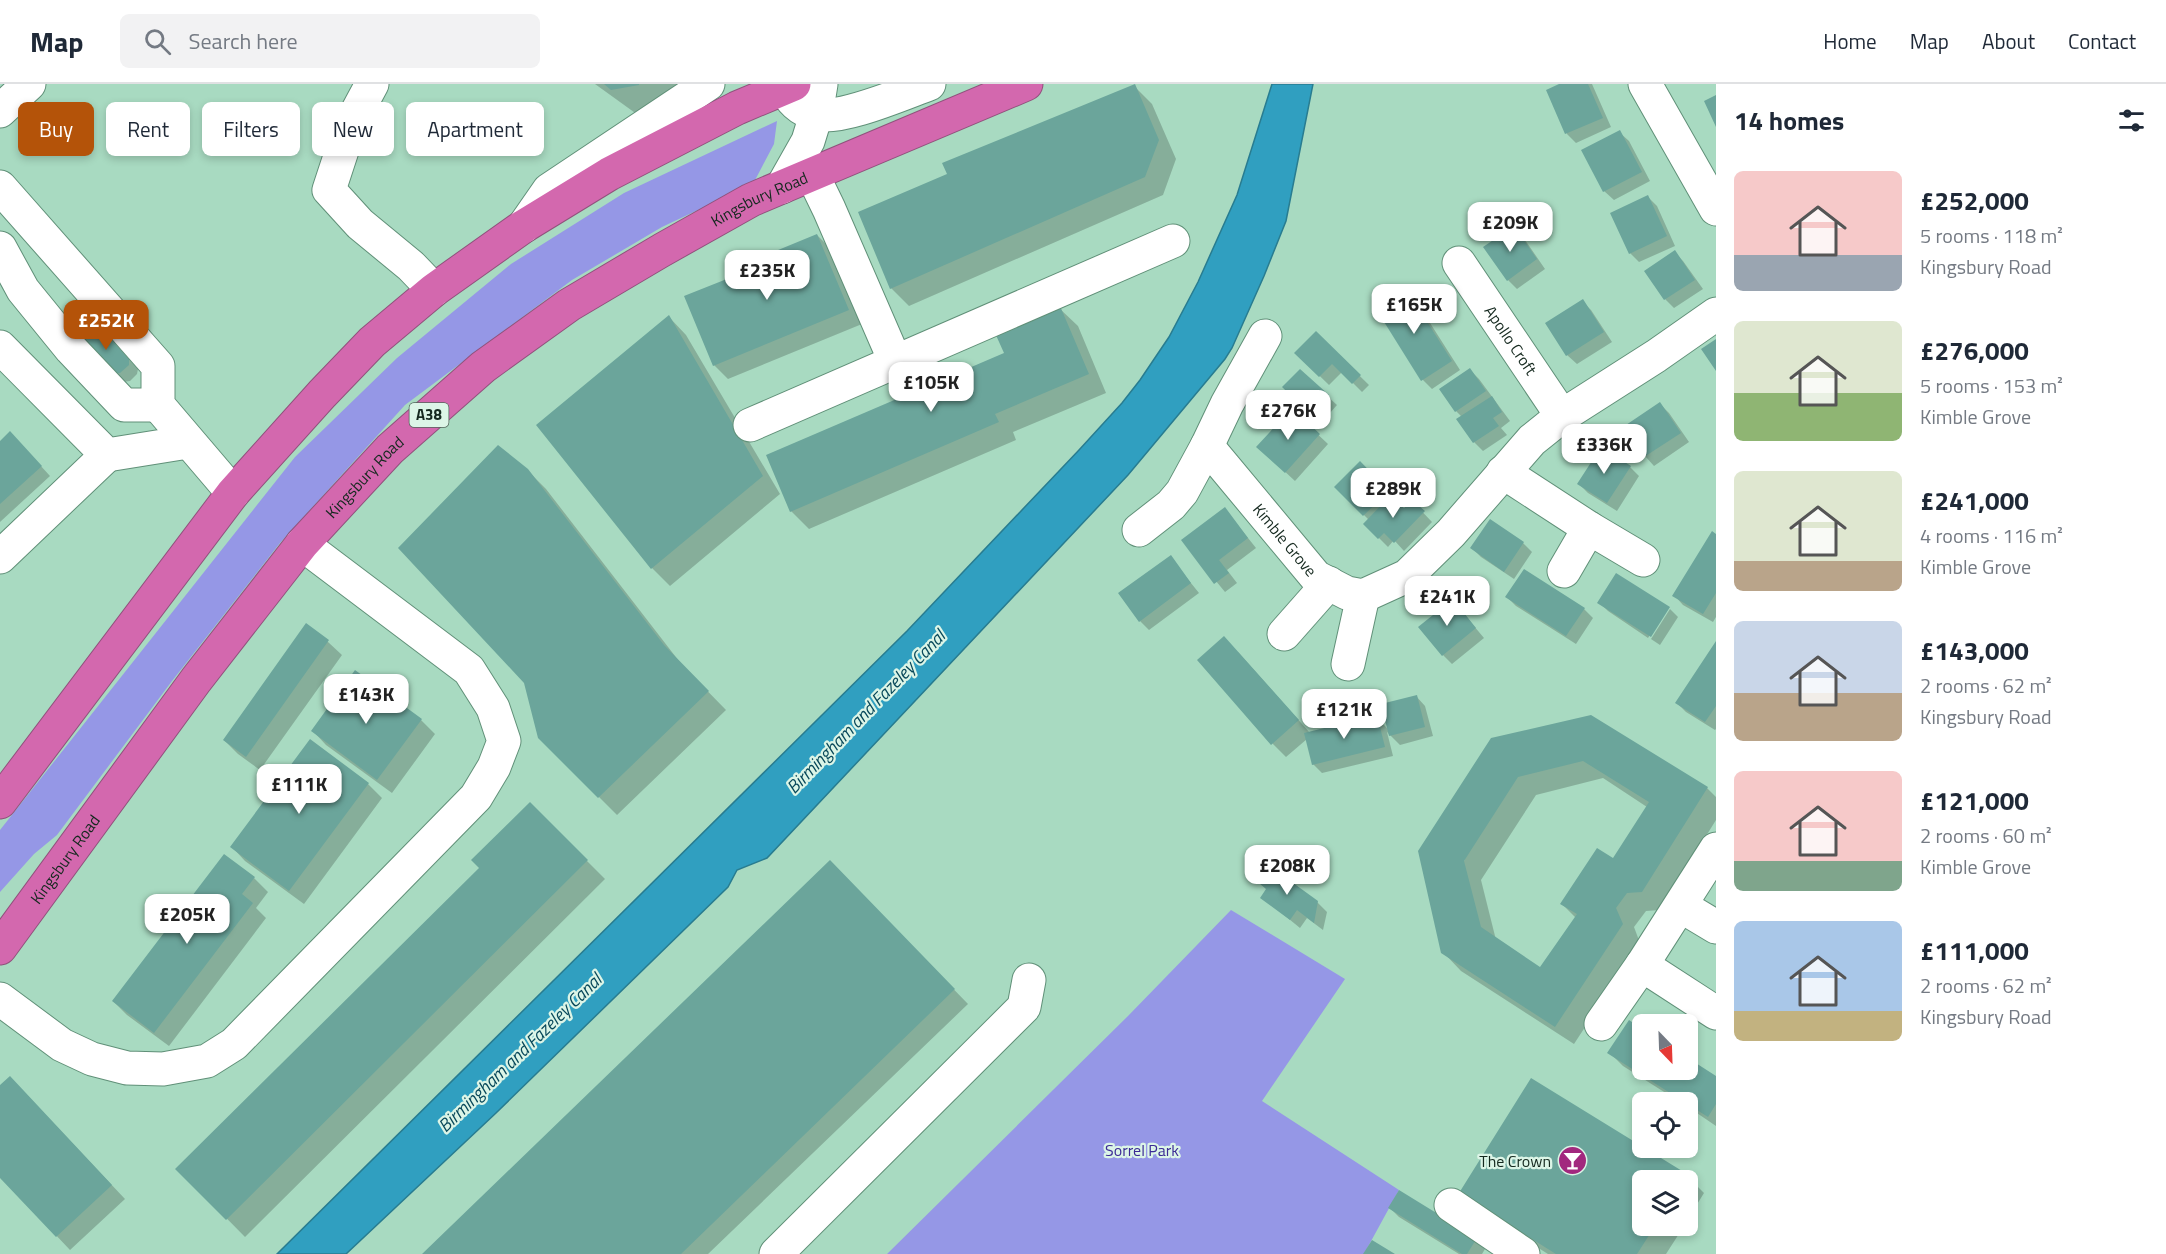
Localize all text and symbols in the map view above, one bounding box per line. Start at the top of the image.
search box [120,14,540,68]
text: Map [30,20,84,63]
text: Search here [189,24,298,58]
icon: search [141,25,174,58]
text: Home [1823,25,1877,57]
text: Map [1910,25,1949,57]
text: About [1982,25,2035,57]
text: Contact [2068,25,2136,57]
text: 14 homes [1734,101,1844,140]
chip: Buy [18,102,94,156]
chip: Rent [106,102,190,156]
chip: Filters [202,102,300,156]
chip: New [312,102,394,156]
chip: Apartment [406,102,544,156]
icon: filters [2115,104,2148,137]
street label: Kingsbury Road [706,165,811,232]
text: £252,000 [1920,181,2029,220]
icon: home [1782,195,1854,267]
pin: £209K [1468,202,1552,253]
text: £209K [1482,206,1538,237]
text: 5 rooms · 118 m² [1920,220,2063,251]
pin: £235K [725,250,809,301]
text: Kingsbury Road [1920,251,2052,282]
text: £235K [739,254,795,285]
pin: £165K [1372,284,1456,335]
text: £165K [1386,288,1442,319]
pin: £252K [64,300,148,351]
street label: Apollo Croft [1479,301,1543,380]
text: £252K [78,304,134,335]
text: £276,000 [1920,331,2029,370]
icon: home [1782,345,1854,417]
pin: £105K [889,362,973,413]
text: £105K [903,366,959,397]
text: 5 rooms · 153 m² [1920,370,2063,401]
pin: £276K [1246,390,1330,441]
text: £276K [1260,394,1316,425]
text: Kimble Grove [1920,401,2031,432]
road number: A38 [410,403,448,427]
pin: £336K [1562,424,1646,475]
text: £336K [1576,428,1632,459]
street label: Kingsbury Road [320,430,409,524]
pin: £289K [1351,468,1435,519]
text: £289K [1365,472,1421,503]
text: £241,000 [1920,481,2029,520]
icon: home [1782,495,1854,567]
street label: Kimble Grove [1247,498,1323,582]
text: 4 rooms · 116 m² [1920,520,2063,551]
text: Kimble Grove [1920,551,2031,582]
pin: £241K [1405,576,1489,627]
text: £241K [1419,580,1475,611]
water label: Birmingham and Fazeley Canal [780,622,953,800]
text: £143,000 [1920,631,2029,670]
icon: home [1782,645,1854,717]
text: 2 rooms · 62 m² [1920,670,2052,701]
pin: £143K [324,674,408,725]
text: £143K [338,678,394,709]
pin: £121K [1302,689,1386,740]
text: £121K [1316,693,1372,724]
text: Kingsbury Road [1920,701,2052,732]
pin: £111K [257,764,341,815]
text: £111K [271,768,327,799]
text: £121,000 [1920,781,2029,820]
icon: home [1782,795,1854,867]
street label: Kingsbury Road [24,810,106,909]
text: 2 rooms · 60 m² [1920,820,2052,851]
pin: £208K [1245,845,1329,896]
text: £208K [1259,849,1315,880]
text: Kimble Grove [1920,851,2031,882]
pin: £205K [145,894,229,945]
text: £205K [159,898,215,929]
text: £111,000 [1920,931,2029,970]
icon: home [1782,945,1854,1017]
water label: Birmingham and Fazeley Canal [432,965,609,1138]
text: 2 rooms · 62 m² [1920,970,2052,1001]
text: Kingsbury Road [1920,1001,2052,1032]
north arrow [1632,1014,1698,1080]
map controls [1632,1014,1698,1236]
button: locate [1632,1092,1698,1158]
park label: Sorrel Park [1105,1138,1179,1162]
bar icon: The Crown [1556,1145,1588,1177]
place label: The Crown [1479,1149,1551,1173]
button: layers [1632,1170,1698,1236]

